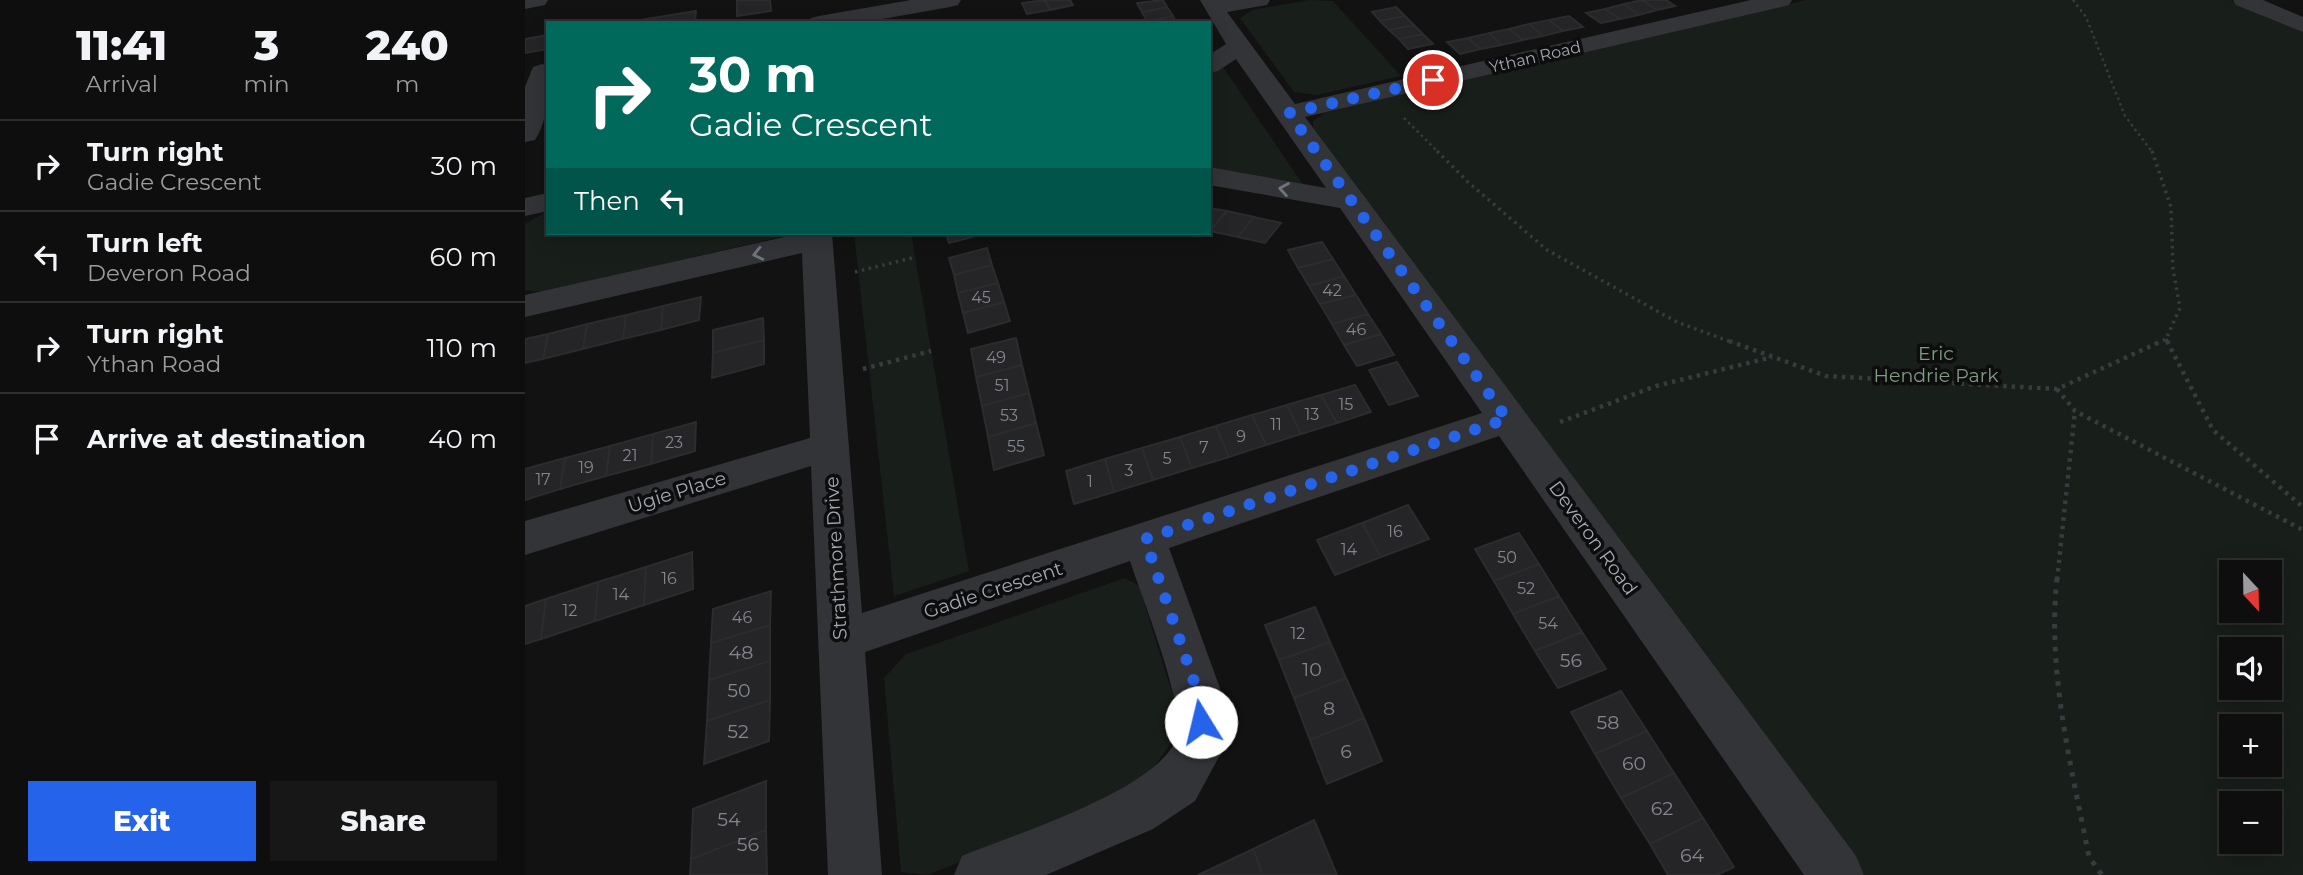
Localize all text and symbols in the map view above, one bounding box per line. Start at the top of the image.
text: 11:41 [76,19,167,71]
text: 3 [254,19,279,71]
text: 240 [366,19,449,71]
street label: Ythan Road [1487,37,1583,77]
text: 30 m [689,45,817,104]
icon: right [574,49,665,140]
pin [1403,50,1463,110]
icon: arrive [1414,61,1452,99]
text: Arrival [85,70,158,98]
text: min [244,70,290,98]
text: m [395,70,420,98]
text: Gadie Crescent [689,105,932,144]
text: Turn right [87,136,223,168]
icon: right [28,147,66,185]
text: 30 m [431,150,497,182]
text: Gadie Crescent [87,168,262,196]
icon: left [654,182,692,220]
one-way arrow [1278,182,1290,197]
text: Then [574,185,640,217]
text: Turn left [87,227,203,259]
icon: left [28,238,66,276]
text: 60 m [430,241,497,273]
one-way arrow [752,246,764,260]
text: Deveron Road [87,259,251,287]
house number: 42 [1322,281,1342,300]
house number: 45 [971,288,991,307]
text: Turn right [87,318,223,350]
house number: 46 [1346,320,1366,339]
icon: right [28,329,66,367]
text: 110 m [427,332,497,364]
park label: Eric Hendrie Park [1873,342,1999,387]
house number: 49 [986,348,1006,367]
text: Ythan Road [87,350,221,378]
house number: 51 [995,376,1009,395]
house number: 15 [1339,395,1353,414]
house number: 13 [1305,405,1319,424]
house number: 53 [1000,406,1018,425]
house number: 11 [1270,415,1282,434]
icon: arrive [28,420,66,458]
text: Arrive at destination [87,423,366,455]
text: 40 m [428,423,497,455]
house number: 9 [1236,427,1246,446]
house number: 23 [665,433,683,452]
house number: 55 [1007,437,1025,456]
house number: 7 [1199,438,1209,457]
house number: 21 [623,446,637,465]
house number: 5 [1162,449,1172,468]
house number: 19 [578,458,594,477]
house number: 3 [1124,461,1134,480]
street label: Ugie Place [625,466,729,518]
house number: 17 [535,470,551,489]
house number: 1 [1087,472,1093,491]
street label: Strathmore Drive [820,476,852,640]
street label: Deveron Road [1544,477,1642,599]
house number: 16 [1387,522,1403,541]
house number: 14 [1341,540,1358,559]
house number: 50 [1497,548,1517,567]
street label: Gadie Crescent [921,557,1066,623]
north arrow [2219,560,2282,623]
map controls [2219,560,2282,854]
house number: 16 [661,569,677,588]
house number: 52 [1517,579,1535,598]
house number: 14 [613,585,630,604]
house number: 12 [563,601,577,620]
house number: 46 [732,608,752,627]
house number: 54 [1538,614,1558,633]
house number: 12 [1291,624,1305,643]
button: sound [2219,637,2282,700]
house number: 48 [729,641,753,664]
house number: 56 [1560,649,1582,672]
house number: 10 [1302,658,1322,681]
house number: 50 [727,679,751,702]
position arrow [1164,685,1238,759]
house number: 8 [1323,697,1335,720]
house number: 58 [1597,711,1619,734]
button: + [2219,714,2282,777]
house number: 52 [727,720,749,743]
house number: 6 [1340,740,1352,763]
house number: 60 [1622,752,1646,775]
button: Exit [28,781,256,861]
button: Share [270,781,497,861]
button: − [2219,791,2282,854]
house number: 62 [1651,797,1673,820]
house number: 54 [717,808,741,831]
house number: 56 [737,833,759,856]
house number: 64 [1680,844,1705,867]

